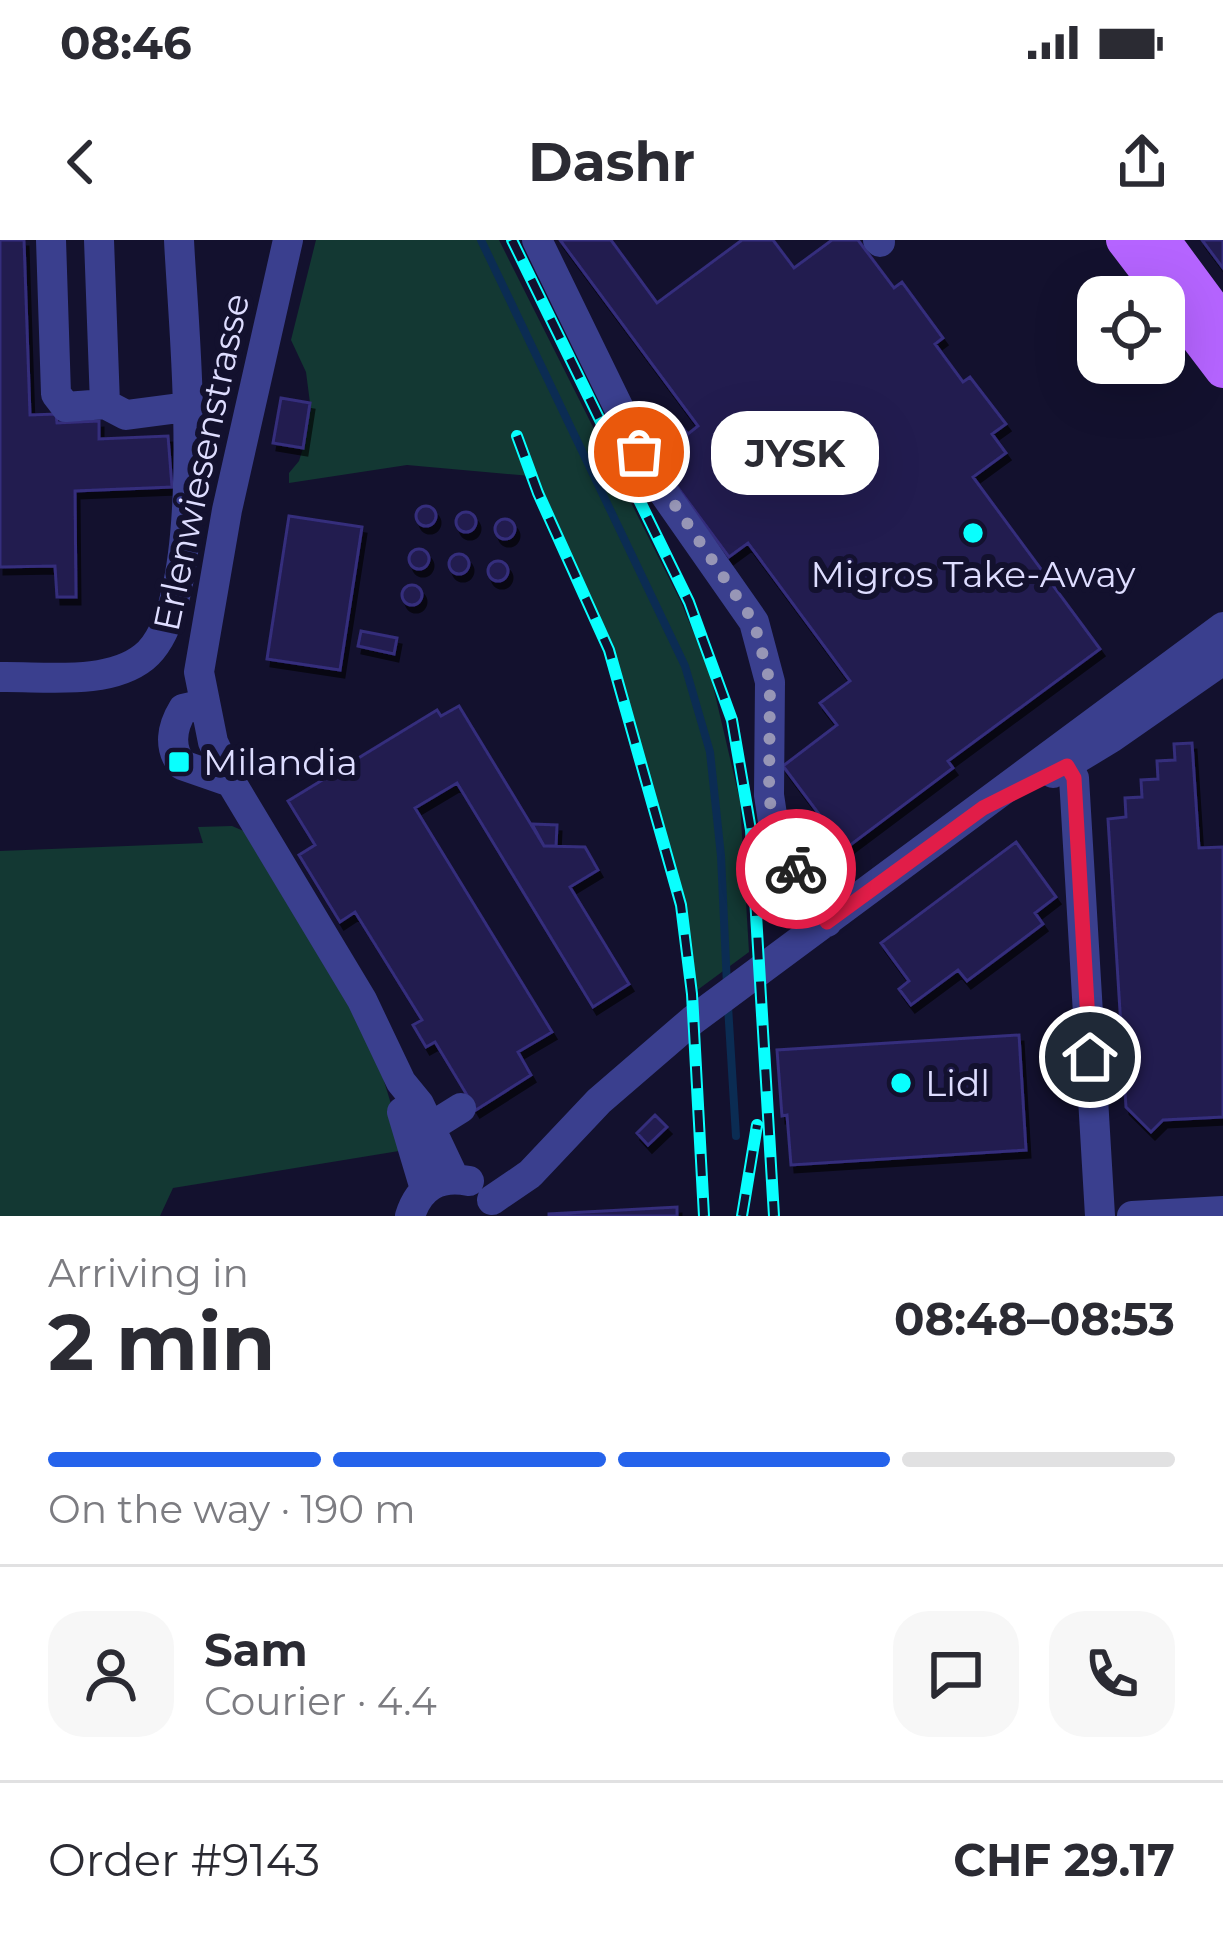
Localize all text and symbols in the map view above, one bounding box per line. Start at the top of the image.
text: 08:46 [60,15,192,70]
icon: back [48,129,114,195]
text: Dashr [528,129,695,195]
icon: share [1109,129,1175,195]
map controls [1077,276,1185,384]
button: locate [1077,276,1185,384]
street label: Erlenwiesenstrasse [144,289,258,635]
pin [588,401,690,503]
callout: JYSK [711,410,879,494]
icon: bag [606,419,672,485]
text: JYSK [745,429,845,477]
marker: Migros Take-Away [960,520,986,546]
place label: Migros Take-Away [810,552,1136,596]
place label: Milandia [203,740,358,784]
marker: Milandia [166,749,192,775]
courier [736,809,856,929]
icon: bike [763,836,829,902]
pin [1039,1006,1141,1108]
icon: home [1057,1024,1123,1090]
place label: Lidl [925,1061,990,1105]
marker: Lidl [888,1070,914,1096]
text: Arriving in [48,1249,249,1297]
text: 08:48–08:53 [894,1291,1175,1346]
text: 2 min [48,1294,275,1390]
text: On the way · 190 m [48,1485,416,1533]
button: person [48,1611,174,1737]
button: chat [893,1611,1019,1737]
button: phone [1049,1611,1175,1737]
text: Sam [204,1622,308,1677]
text: Courier · 4.4 [204,1677,437,1725]
text: Order #9143 [48,1832,320,1887]
text: CHF 29.17 [953,1832,1175,1887]

